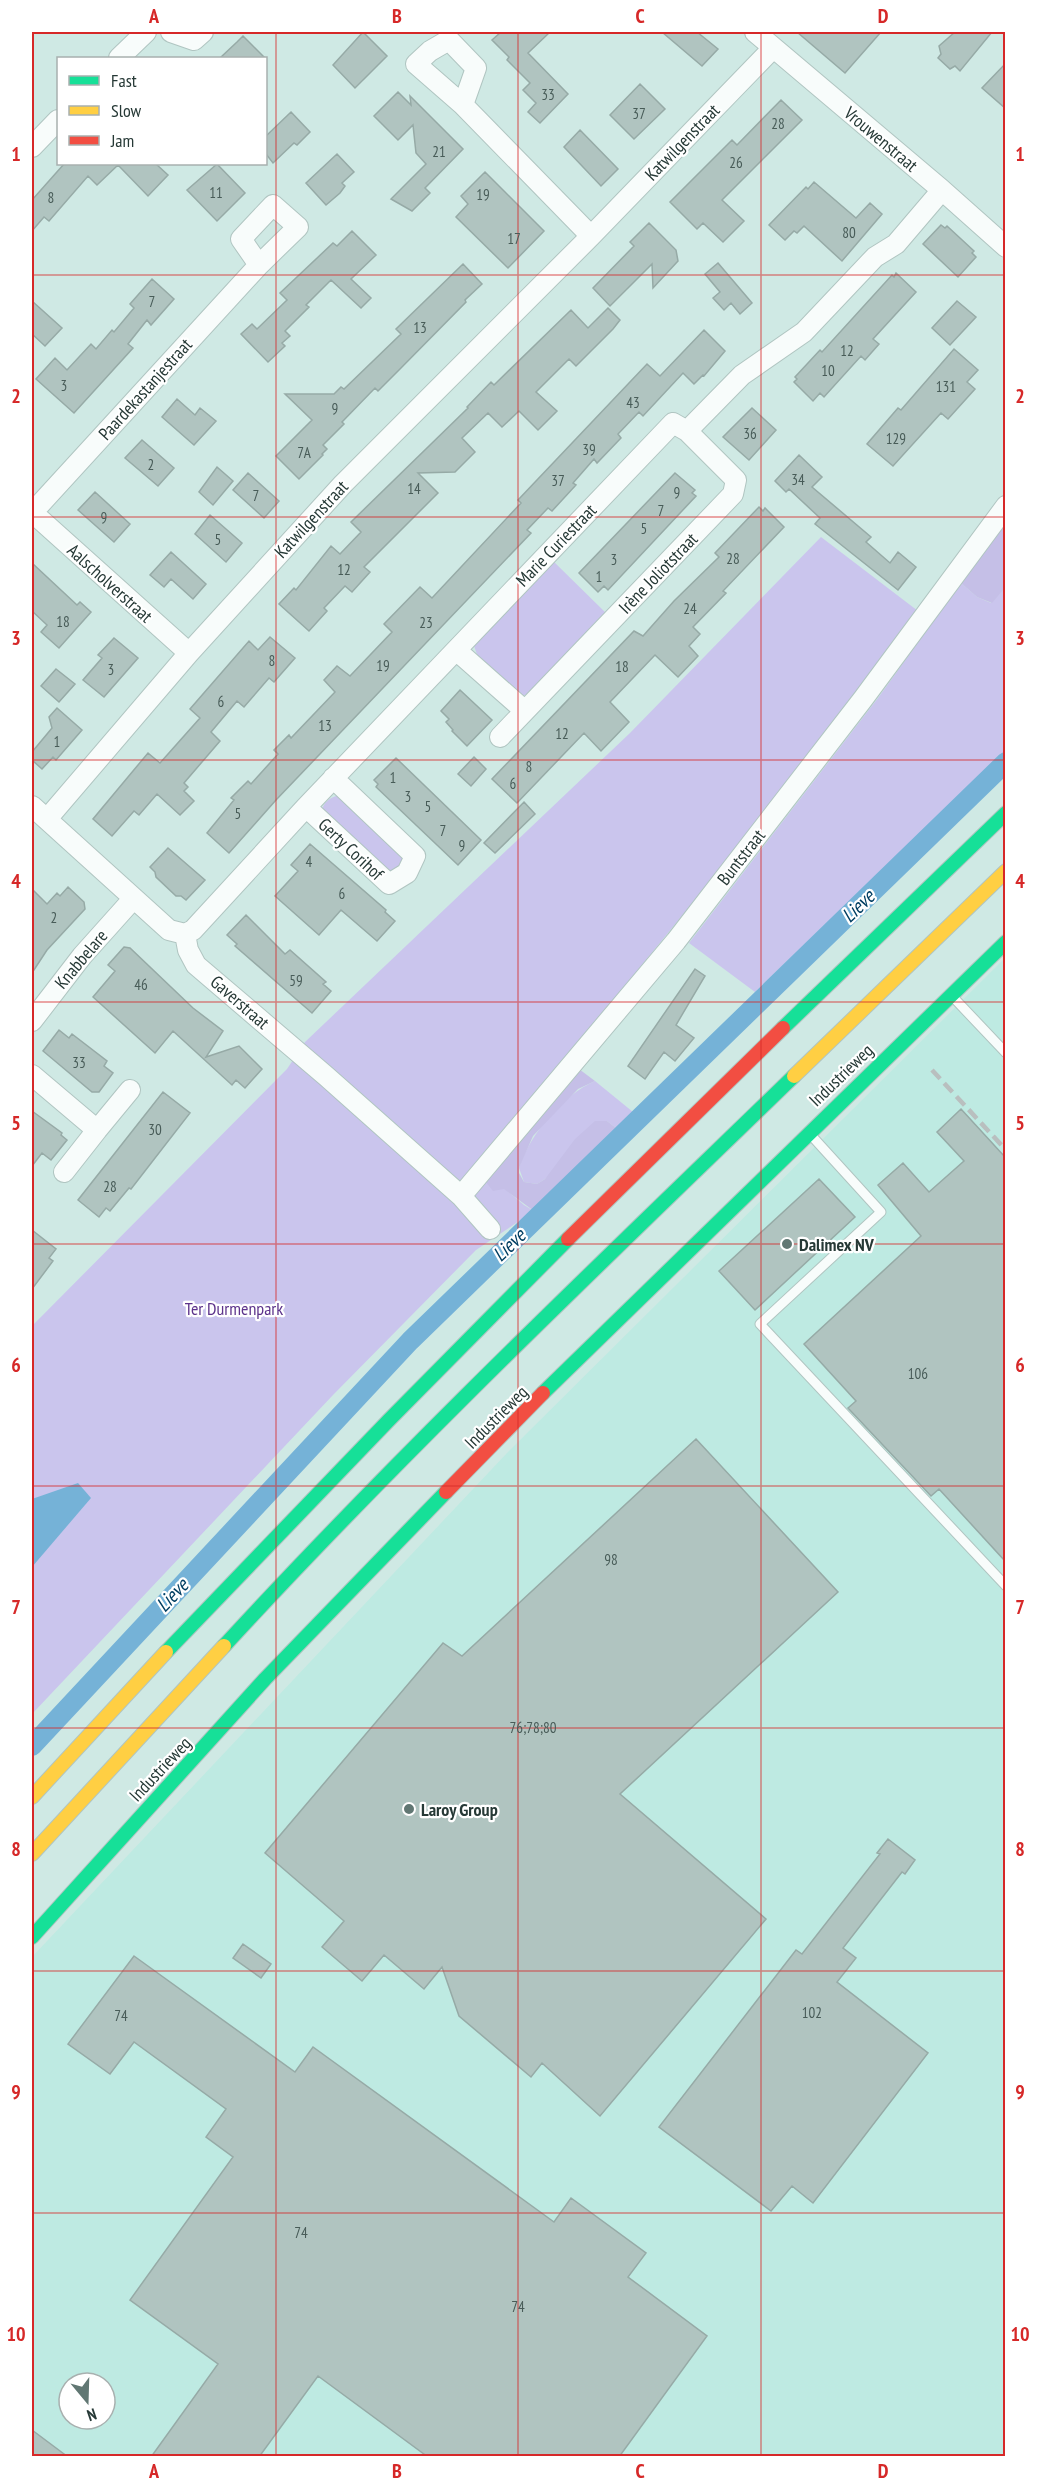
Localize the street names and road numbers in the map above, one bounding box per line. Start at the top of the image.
street label: Katwilgenstraat [640,99,724,185]
street label: Vrouwenstraat [839,101,923,177]
street label: Paardekastanjestraat [93,333,197,445]
street label: Katwilgenstraat [269,475,353,563]
street label: Marie Curiestraat [511,499,601,591]
street label: Irène Joliotstraat [614,528,702,618]
street label: Aalscholverstraat [63,539,157,627]
street label: Gerty Corihof [314,813,389,886]
street label: Buntstraat [712,824,770,889]
street label: Knabbelare [50,925,112,993]
street label: Gaverstraat [206,970,274,1034]
street label: Industrieweg [804,1039,878,1111]
street label: Industrieweg [459,1380,533,1454]
street label: Industrieweg [124,1732,196,1806]

